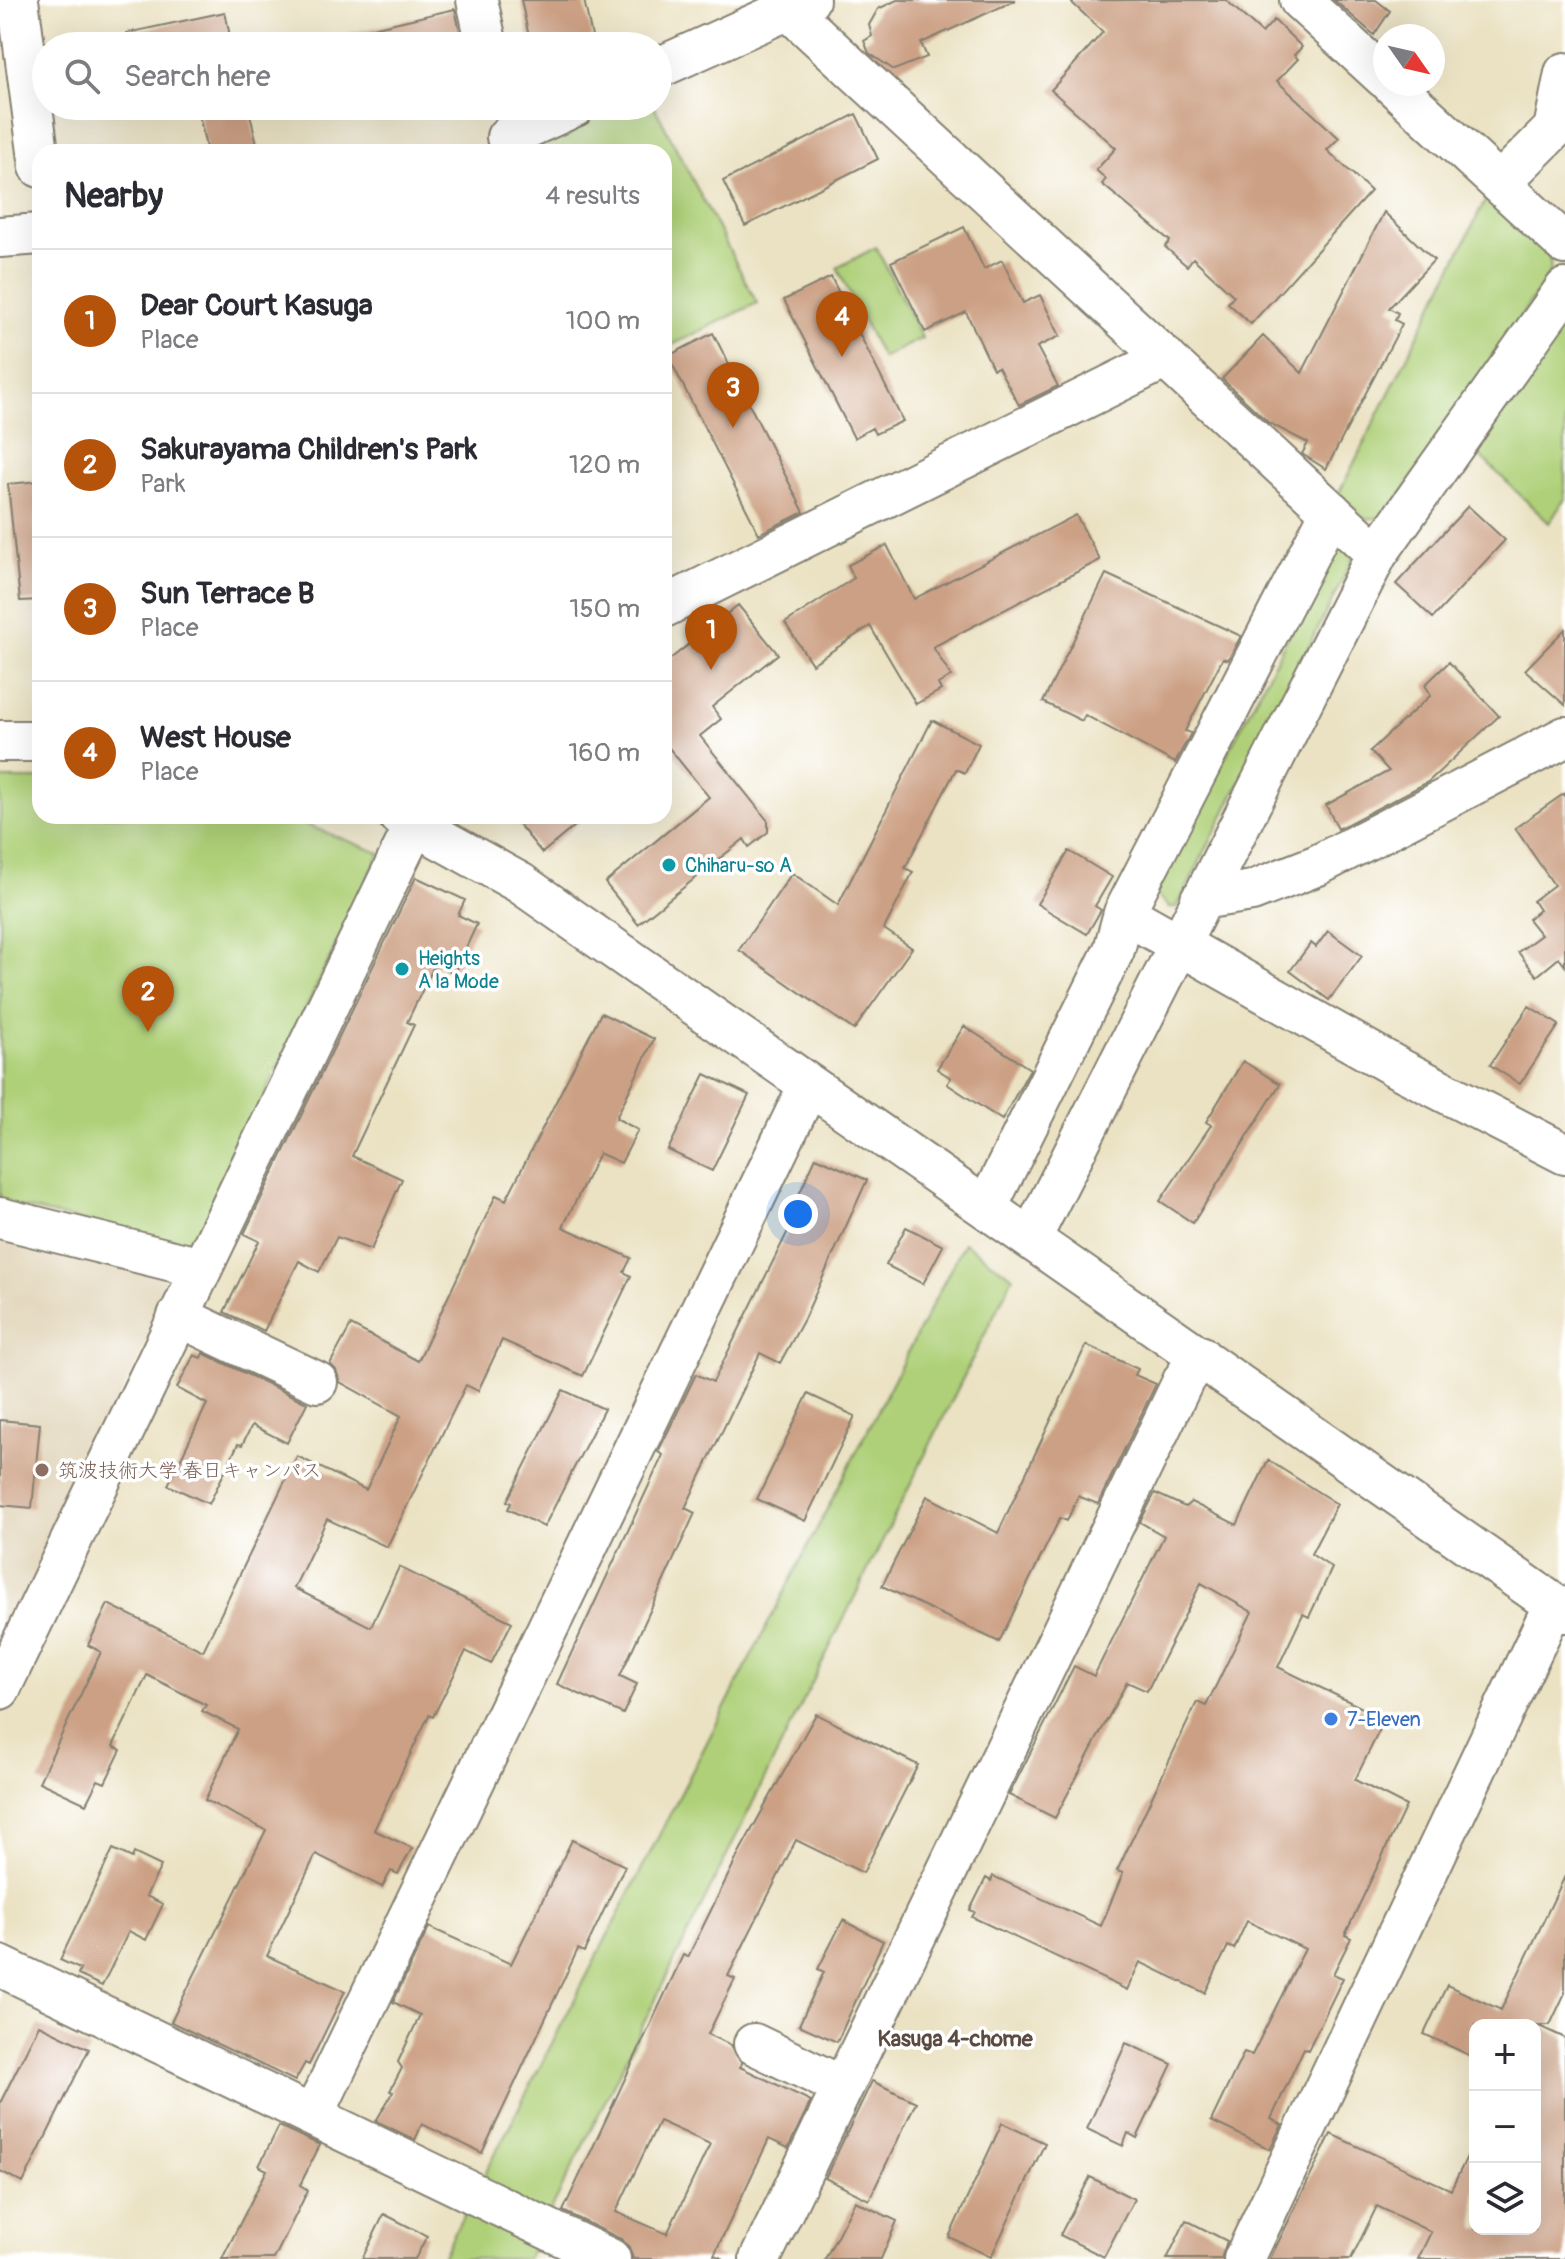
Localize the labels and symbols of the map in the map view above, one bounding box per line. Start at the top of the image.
north arrow [1373,24,1445,96]
pin: 4 [816,291,868,357]
pin: 3 [707,362,759,428]
pin: 1 [685,604,737,670]
place label: Chiharu-so A [685,853,792,878]
marker: Chiharu-so A [660,856,678,874]
place label: Heights A la Mode [418,946,499,994]
marker: Heights A la Mode [393,960,411,978]
pin: 2 [122,966,174,1032]
your location [778,1194,818,1234]
place label: 筑波技術大学 春日キャンパス [58,1458,322,1483]
marker: 筑波技術大学 春日キャンパス [33,1461,51,1479]
place label: 7-Eleven [1347,1707,1421,1732]
marker: 7-Eleven [1322,1710,1340,1728]
district label: Kasuga 4-chome [877,2025,1034,2053]

